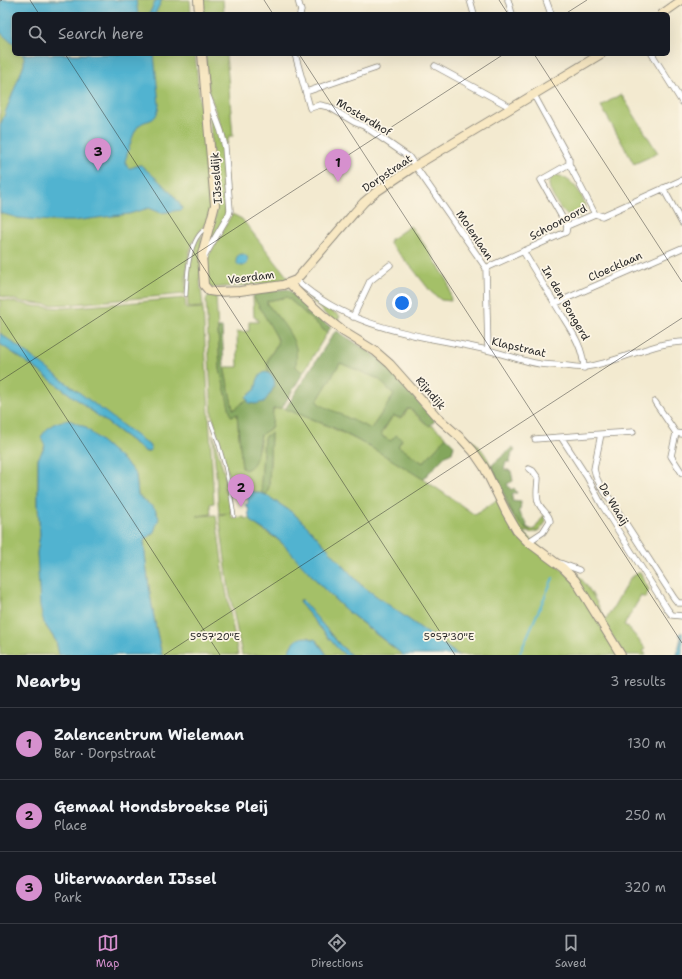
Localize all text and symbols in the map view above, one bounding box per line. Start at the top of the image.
search box [12,12,670,56]
icon: search [26,23,48,45]
text: Search here [58,24,144,44]
street label: Mosterdhof [333,95,395,140]
pin: 3 [85,138,111,171]
pin: 1 [325,149,351,182]
street label: Dorpstraat [359,151,415,196]
street label: IJsseldijk [207,152,226,204]
street label: Schoonoord [527,201,590,244]
street label: Molenlaan [452,208,497,263]
street label: Cloecklaan [586,248,645,285]
street label: In den Bongerd [538,263,593,343]
street label: Veerdam [227,267,276,288]
your location [392,293,412,313]
street label: Klapstraat [490,334,548,361]
street label: Rijndijk [412,373,449,413]
pin: 2 [228,474,254,507]
street label: De Waaij [595,480,632,528]
text: 5°57'20"E [190,630,240,643]
text: 5°57'30"E [424,630,474,643]
text: Nearby [16,670,81,692]
text: 3 results [610,673,666,690]
text: Zalencentrum Wieleman [54,725,244,745]
text: 1 [26,735,32,752]
text: 130 m [628,735,666,752]
text: Bar · Dorpstraat [54,745,156,762]
text: Gemaal Hondsbroekse Pleij [54,797,268,817]
text: 2 [24,807,34,824]
text: 250 m [625,807,666,824]
text: Place [54,817,87,834]
text: Uiterwaarden IJssel [54,869,216,889]
text: 3 [24,879,34,896]
text: 320 m [624,879,666,896]
text: Park [54,889,82,906]
tab: Map [96,932,119,971]
tab: Directions [311,932,363,971]
tab: Saved [555,932,586,971]

